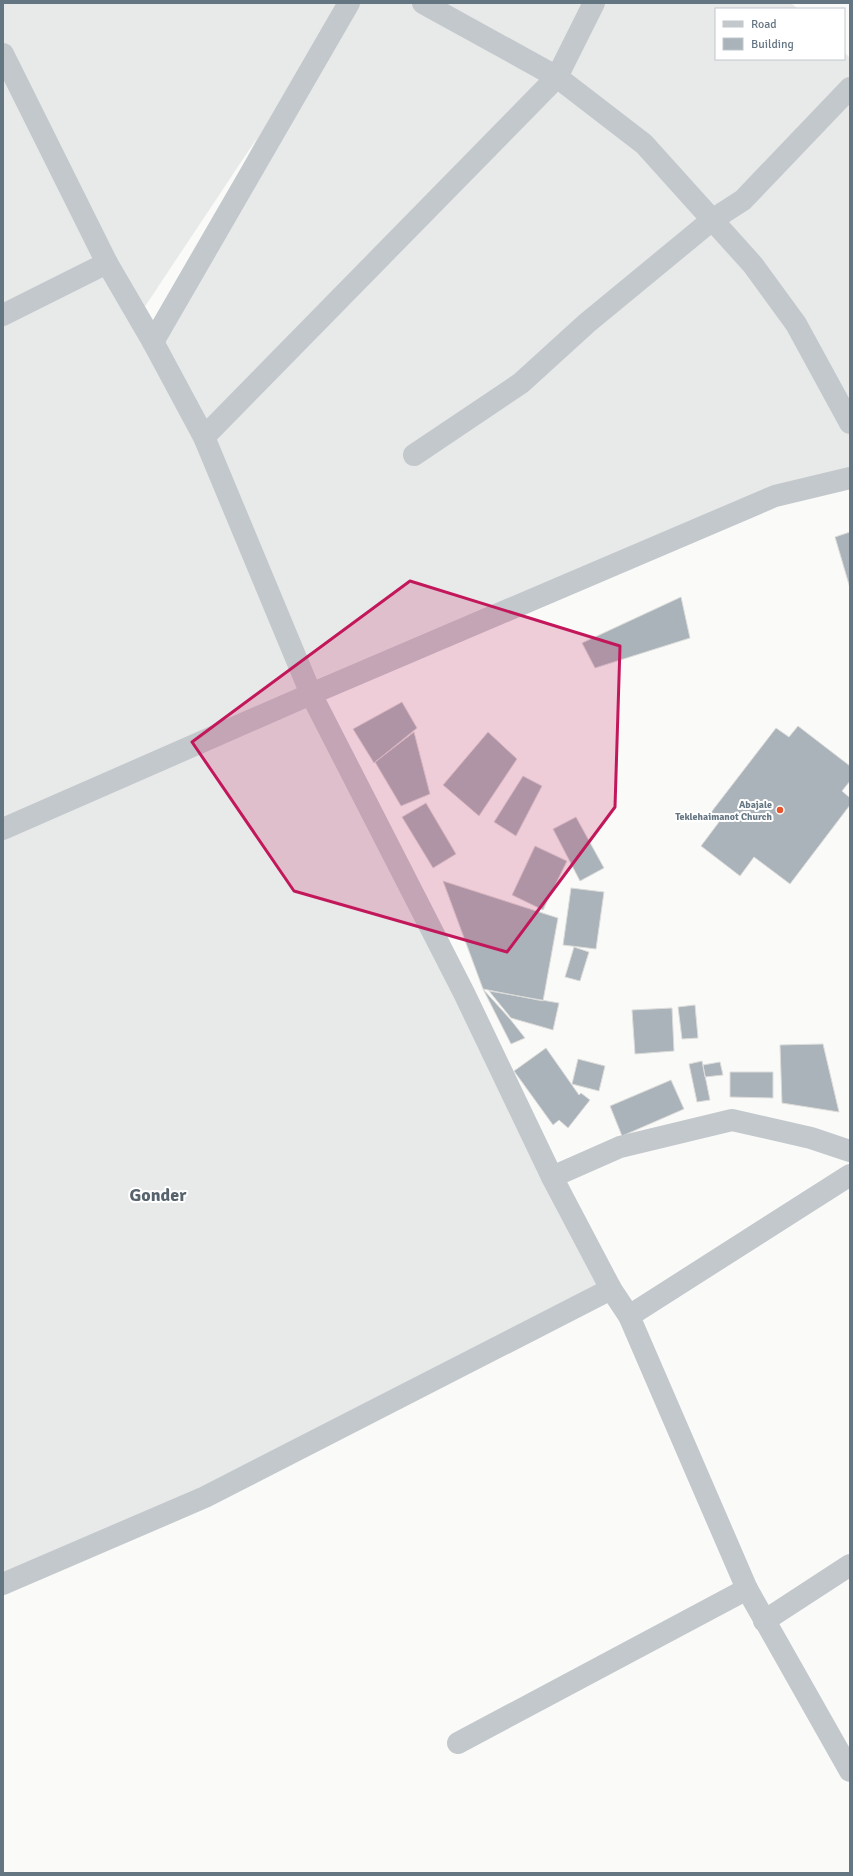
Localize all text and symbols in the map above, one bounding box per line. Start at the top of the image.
legend [715,8,845,60]
text: Road [751,17,777,32]
text: Building [751,37,794,52]
place label: Abajale Teklehaimanot Church [675,799,773,823]
marker: Abajale Teklehaimanot Church [775,805,785,815]
district label: Gonder [130,1184,187,1206]

